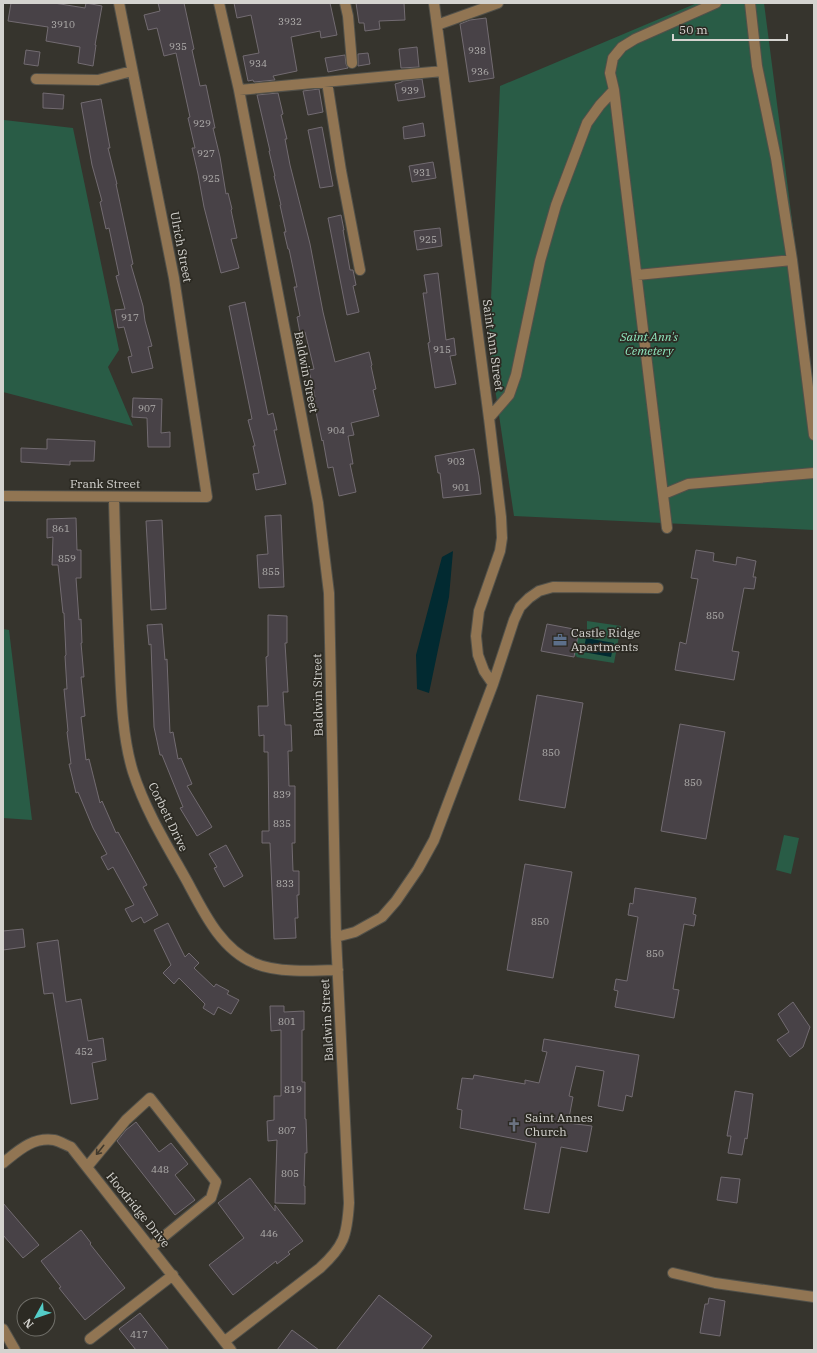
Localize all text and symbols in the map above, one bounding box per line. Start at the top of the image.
house number: 3932 [278,15,302,28]
scale bar [673,16,787,42]
house number: 3910 [51,18,75,31]
text: 50 m [679,22,708,37]
house number: 935 [169,40,187,53]
house number: 938 [468,44,486,57]
house number: 934 [249,57,267,70]
house number: 936 [471,65,489,78]
house number: 939 [401,84,419,97]
house number: 929 [193,117,211,130]
house number: 927 [197,147,215,160]
house number: 931 [413,166,431,179]
house number: 925 [202,172,220,185]
street label: Ulrich Street [167,210,196,284]
house number: 925 [419,233,437,246]
street label: Saint Ann Street [480,298,507,392]
house number: 917 [121,311,139,324]
park label: Saint Ann's Cemetery [619,329,679,358]
street label: Baldwin Street [291,330,322,414]
house number: 915 [433,343,451,356]
house number: 907 [138,402,156,415]
house number: 904 [327,424,345,437]
house number: 903 [447,455,465,468]
street label: Frank Street [70,476,140,491]
house number: 901 [452,481,470,494]
house number: 861 [52,522,70,535]
house number: 859 [58,552,76,565]
house number: 855 [262,565,280,578]
house number: 850 [706,609,724,622]
place label: Castle Ridge Apartments [571,625,640,654]
office icon: Castle Ridge Apartments [552,632,568,648]
street label: Baldwin Street [309,654,326,737]
house number: 850 [542,746,560,759]
house number: 850 [684,776,702,789]
street label: Corbett Drive [145,780,192,854]
house number: 839 [273,788,291,801]
house number: 835 [273,817,291,830]
house number: 833 [276,877,294,890]
house number: 850 [531,915,549,928]
house number: 850 [646,947,664,960]
street label: Baldwin Street [317,978,336,1062]
house number: 801 [278,1015,296,1028]
house number: 452 [75,1045,93,1058]
house number: 819 [284,1083,302,1096]
place label: Saint Annes Church [525,1110,593,1139]
church icon: Saint Annes Church [506,1117,522,1133]
house number: 807 [278,1124,296,1137]
one-way arrow [96,1145,104,1156]
house number: 448 [151,1163,169,1176]
house number: 805 [281,1167,299,1180]
street label: Hoodridge Drive [103,1169,173,1250]
house number: 446 [260,1227,278,1240]
north arrow [16,1297,56,1337]
text: N [20,1315,36,1331]
house number: 417 [130,1328,148,1341]

